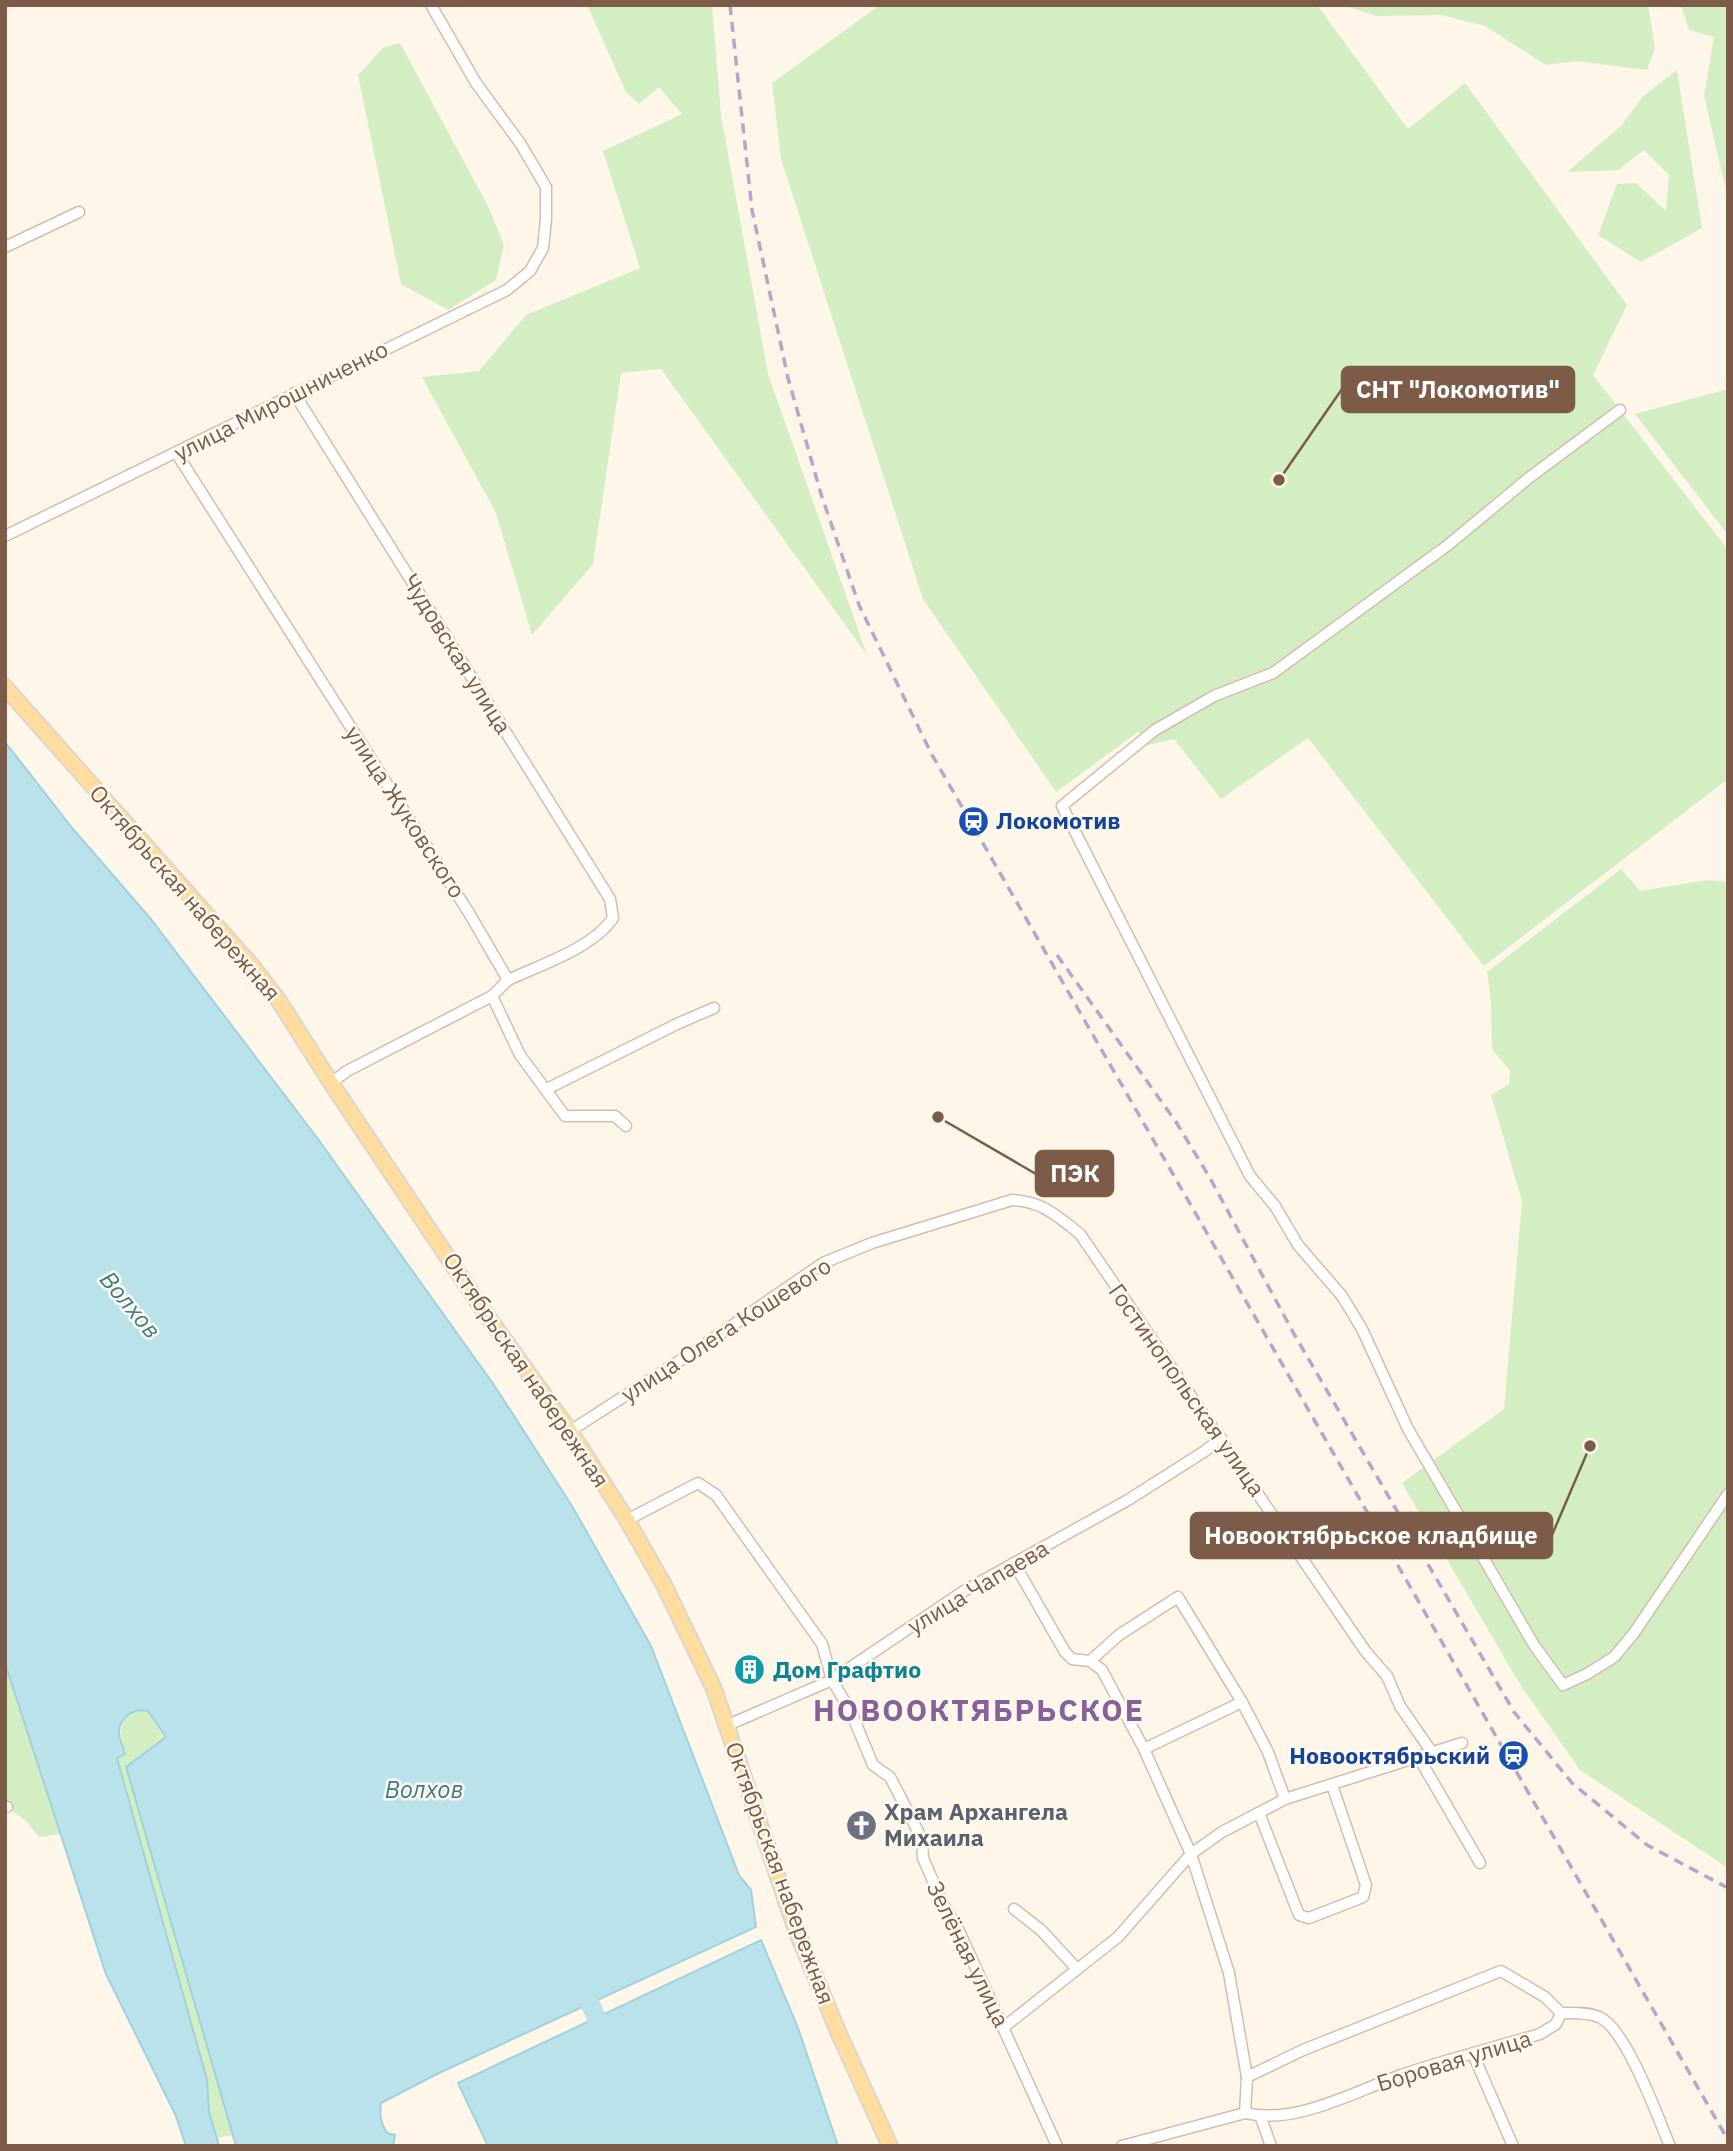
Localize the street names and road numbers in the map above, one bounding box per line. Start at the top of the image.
street label: улица Мирошниченко [168,333,393,467]
street label: Чудовская улица [397,568,519,739]
street label: улица Жуковского [339,720,473,903]
street label: Октябрьская набережная [84,778,288,1007]
street label: Октябрьская набережная [437,1246,617,1493]
street label: улица Олега Кошевого [615,1250,836,1408]
street label: Гостинопольская улица [1103,1277,1273,1502]
street label: улица Чапаева [901,1532,1054,1640]
street label: Октябрьская набережная [719,1737,842,2008]
street label: Зелёная улица [921,1875,1017,2032]
street label: Боровая улица [1373,2022,1535,2098]

